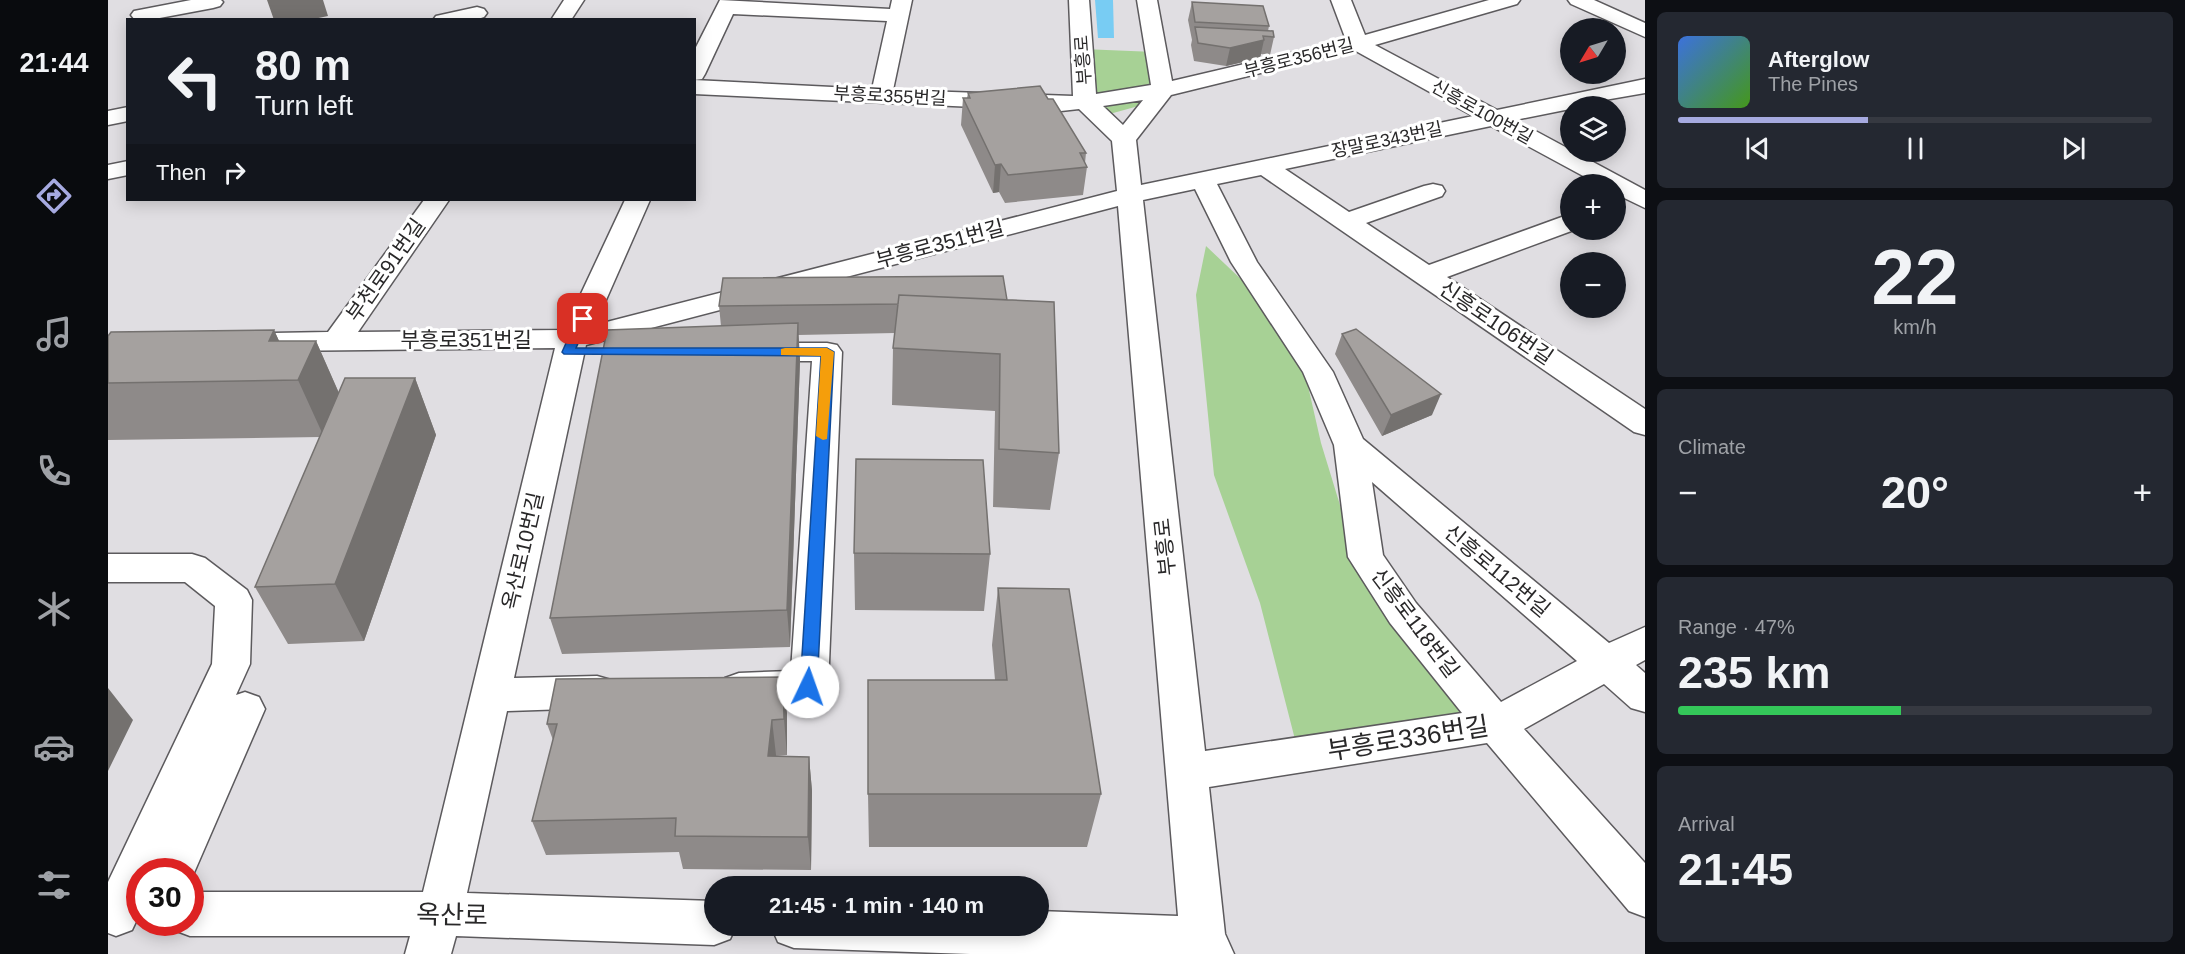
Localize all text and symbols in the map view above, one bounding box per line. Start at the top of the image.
north arrow [1560,18,1626,84]
map controls [1560,18,1626,318]
street label: 부흥로 [1071,35,1095,85]
street label: 부흥로356번길 [1242,35,1356,81]
icon: left [156,42,234,120]
text: 80 m [255,42,351,89]
text: Afterglow [1768,47,1869,72]
text: 21:44 [19,48,89,78]
text: The Pines [1768,73,1858,95]
street label: 신흥로100번길 [1428,76,1536,148]
street label: 부흥로355번길 [833,83,947,109]
text: Turn left [255,91,353,121]
button: layers [1560,96,1626,162]
street label: 장말로343번길 [1330,118,1444,162]
icon: previous [1741,132,1774,165]
icon: pause [1899,132,1932,165]
icon: next [2057,132,2090,165]
icon: right [218,156,251,189]
text: Then [156,160,206,185]
button: + [1560,174,1626,240]
icon: directions [33,175,75,217]
street label: 부천로91번길 [342,214,429,325]
street label: 부흥로351번길 [873,215,1006,272]
text: 22 [1872,233,1958,321]
button: − [1560,252,1626,318]
street label: 신흥로106번길 [1435,276,1557,369]
pin [557,293,608,344]
icon: arrive [566,302,599,335]
icon: music [33,313,75,355]
text: km/h [1893,316,1937,338]
street label: 부흥로351번길 [400,328,532,351]
text: Climate [1678,436,1746,458]
icon: phone [33,450,75,492]
text: 20° [1881,467,1949,518]
text: − [1678,474,1697,511]
text: + [2133,474,2152,511]
street label: 옥산로10번길 [498,490,547,612]
street label: 부흥로 [1150,517,1179,577]
street label: 신흥로112번길 [1440,520,1555,621]
street label: 신흥로118번길 [1367,564,1464,682]
icon: climate [33,588,75,630]
text: Range · 47% [1678,616,1795,638]
text: 235 km [1678,647,1831,698]
position arrow [776,655,840,719]
street label: 부흥로336번길 [1325,710,1491,766]
icon: car [33,726,75,768]
text: Arrival [1678,813,1735,835]
text: 21:45 [1678,844,1793,895]
speed limit sign: 30 [126,858,204,936]
icon: filters [33,864,75,906]
text: 21:45 · 1 min · 140 m [769,893,984,918]
street label: 옥산로 [416,899,488,931]

